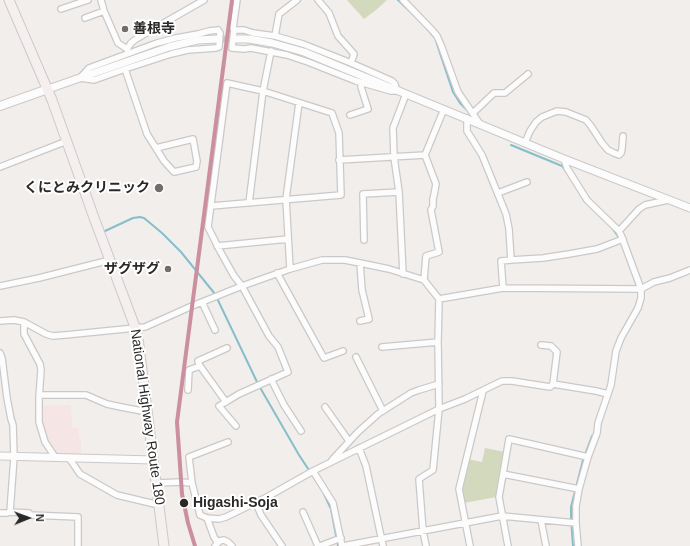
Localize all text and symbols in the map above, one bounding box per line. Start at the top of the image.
place label: 善根寺 [133,21,175,37]
marker: 善根寺 [120,24,130,34]
place label: くにとみクリニック [24,180,150,196]
marker: くにとみクリニック [153,182,165,194]
place label: ザグザグ [104,261,160,277]
marker: ザグザグ [163,264,173,274]
street label: National Highway Route 180 [126,328,168,506]
place label: Higashi-Soja [193,495,278,511]
marker: Higashi-Soja [178,497,190,509]
north arrow [8,498,48,538]
text: N [34,514,46,522]

